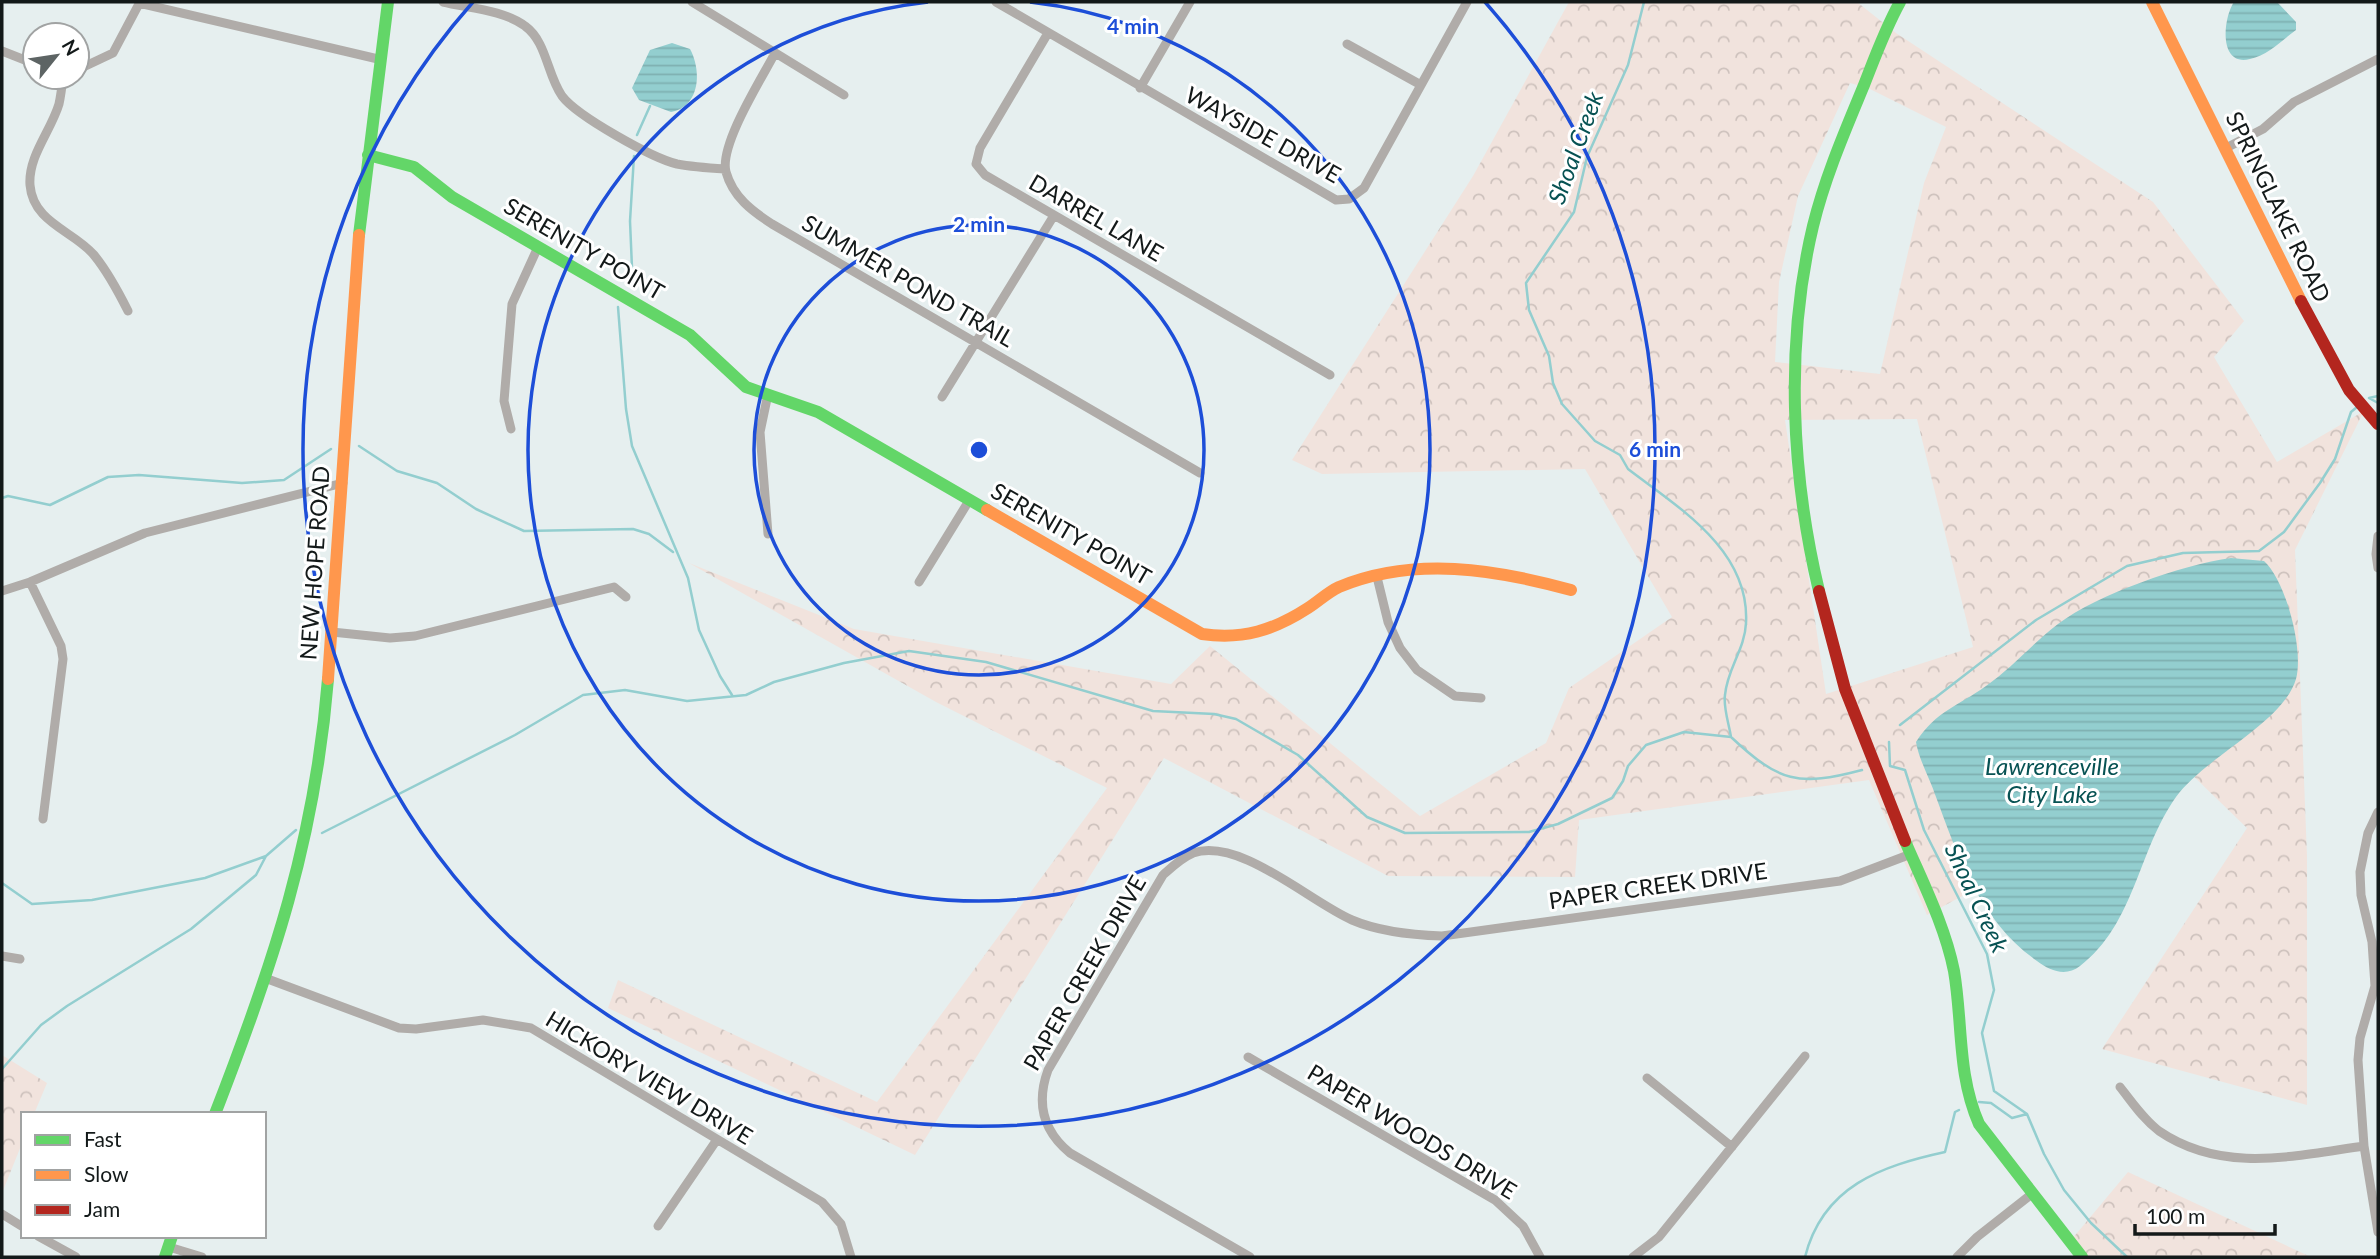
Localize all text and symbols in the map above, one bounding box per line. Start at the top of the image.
text: 4 min [1107,13,1159,38]
north arrow [21,21,91,91]
text: N [58,35,85,59]
street label: WAYSIDE DRIVE [1181,80,1346,188]
water label: Shoal Creek [1541,87,1608,208]
street label: SPRINGLAKE ROAD [2221,107,2337,306]
street label: DARREL LANE [1025,168,1168,267]
street label: SERENITY POINT [499,191,670,306]
street label: SUMMER POND TRAIL [798,208,1020,352]
text: 2 min [953,211,1005,236]
text: 6 min [1629,436,1681,461]
centre of rings [967,438,991,462]
street label: NEW HOPE ROAD [293,465,335,661]
street label: SERENITY POINT [986,476,1157,591]
water label: Lawrenceville City Lake [1985,751,2119,808]
water label: Shoal Creek [1939,838,2016,957]
street label: PAPER CREEK DRIVE [1547,856,1769,914]
street label: PAPER CREEK DRIVE [1017,870,1151,1075]
street label: HICKORY VIEW DRIVE [541,1004,758,1150]
street label: PAPER WOODS DRIVE [1303,1058,1522,1205]
legend [21,1112,266,1238]
text: Fast [84,1126,122,1151]
text: Slow [84,1161,129,1186]
scale bar [2135,1192,2275,1236]
text: Jam [84,1196,120,1221]
text: 100 m [2146,1203,2205,1228]

